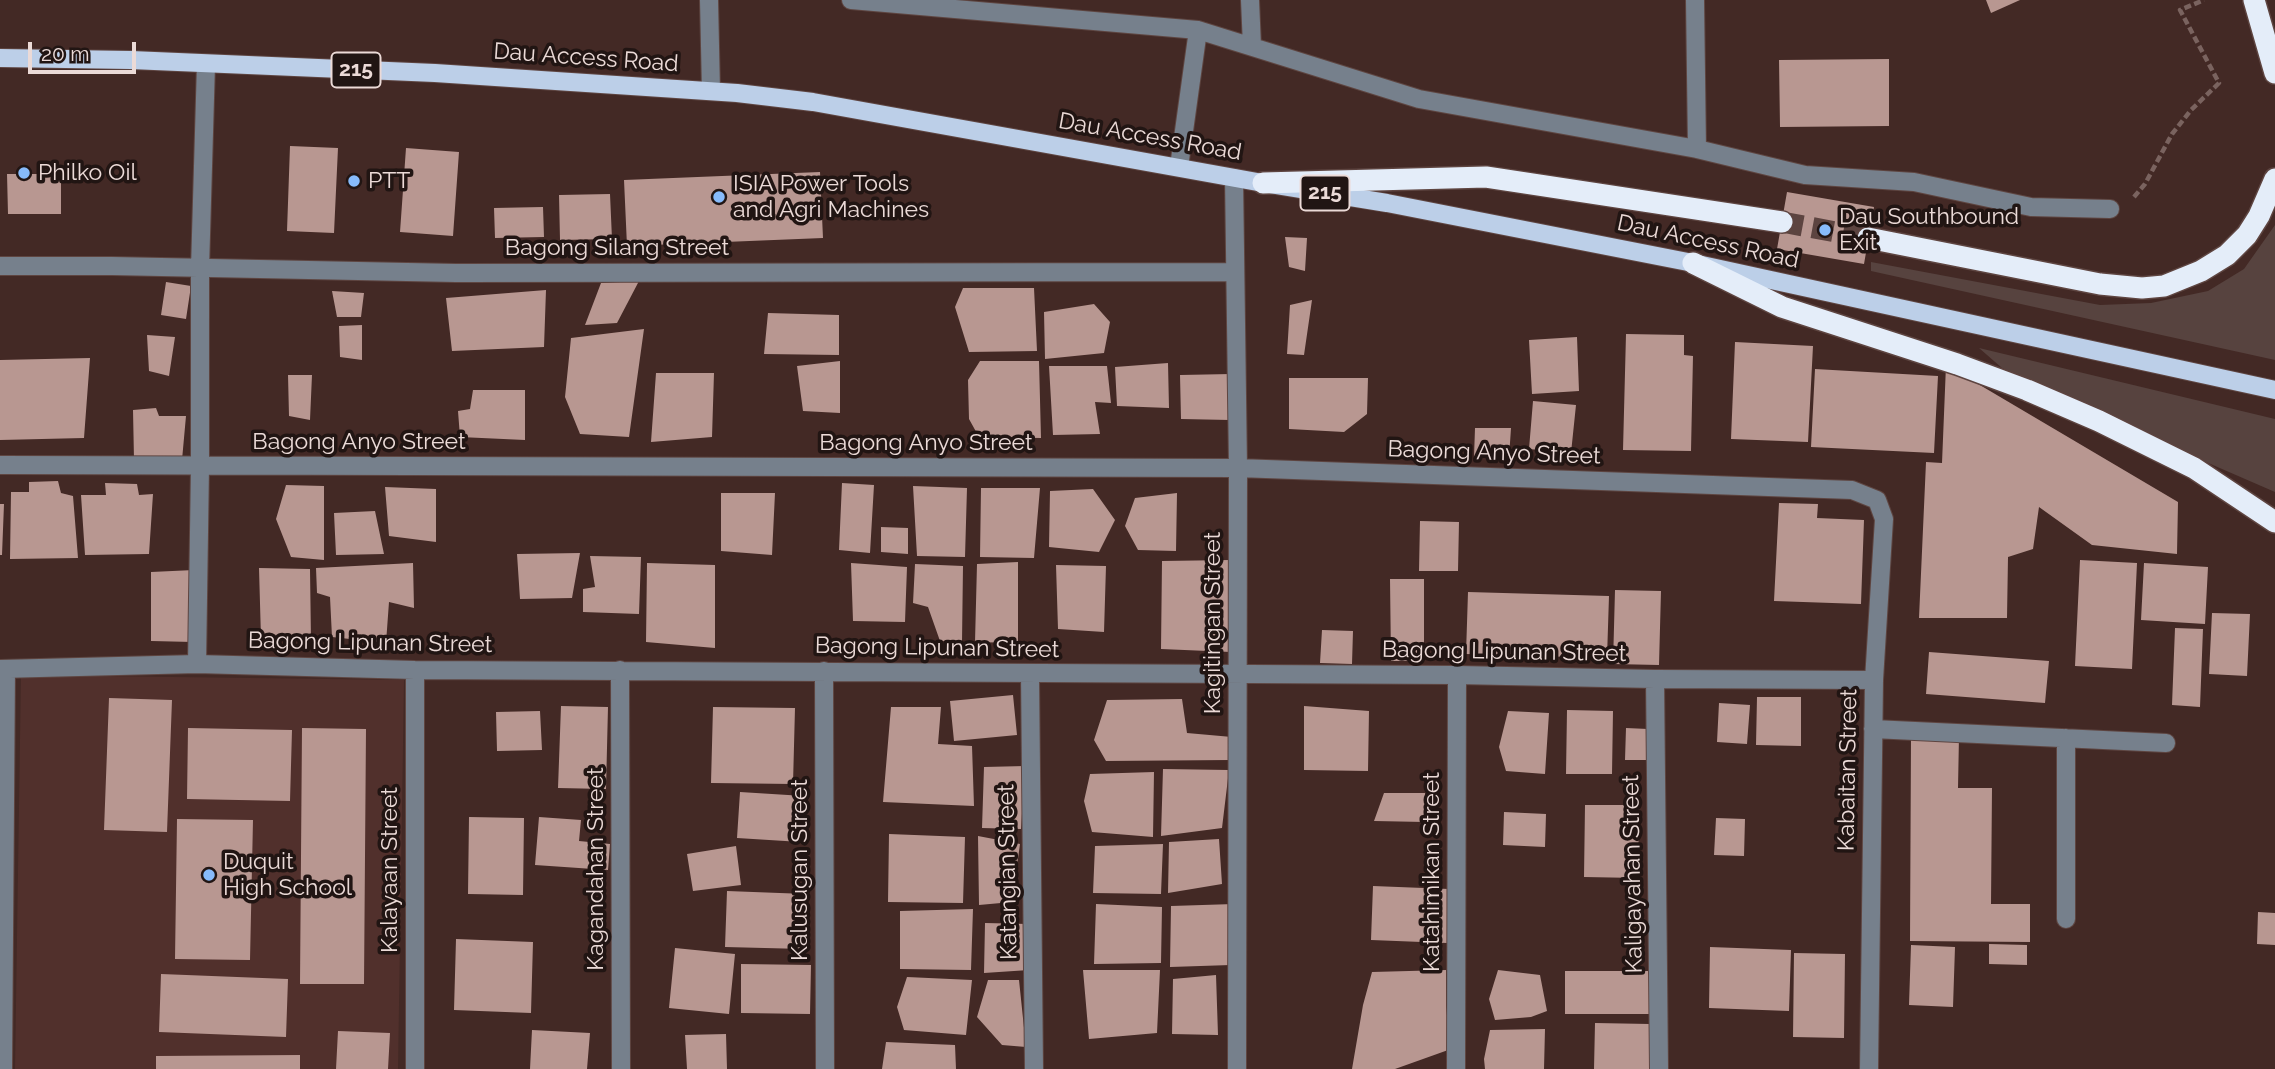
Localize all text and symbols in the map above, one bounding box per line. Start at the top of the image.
scale bar [32,28,140,72]
street label: Dau Access Road [493,38,679,78]
text: 20 m [41,41,89,66]
road number: 215 [332,52,380,88]
street label: Dau Access Road [1056,107,1244,167]
place label: Philko Oil [38,159,137,187]
marker: Philko Oil [16,165,32,181]
place label: PTT [368,167,410,195]
place label: ISIA Power Tools and Agri Machines [733,170,929,224]
marker: PTT [346,173,362,189]
road number: 215 [1300,176,1350,210]
marker: ISIA Power Tools and Agri Machines [711,189,727,205]
place label: Dau Southbound Exit [1839,203,2019,257]
street label: Dau Access Road [1614,209,1802,275]
marker: Dau Southbound Exit [1817,222,1833,238]
street label: Bagong Silang Street [505,234,729,262]
street label: Bagong Anyo Street [252,428,466,456]
street label: Bagong Anyo Street [819,429,1033,457]
street label: Bagong Anyo Street [1387,435,1601,471]
street label: Kagitingan Street [1199,532,1227,714]
street label: Bagong Lipunan Street [248,627,492,659]
street label: Bagong Lipunan Street [815,632,1059,664]
street label: Bagong Lipunan Street [1382,636,1626,668]
street label: Kabaitan Street [1833,689,1863,851]
street label: Kagandahan Street [582,767,610,971]
street label: Katahimikan Street [1418,772,1446,972]
street label: Kaligayahan Street [1617,774,1649,974]
street label: Kalusugan Street [786,779,814,961]
street label: Katangian Street [993,784,1023,960]
street label: Kalayaan Street [376,787,404,953]
place label: Duquit High School [223,848,352,902]
marker: Duquit High School [201,867,217,883]

